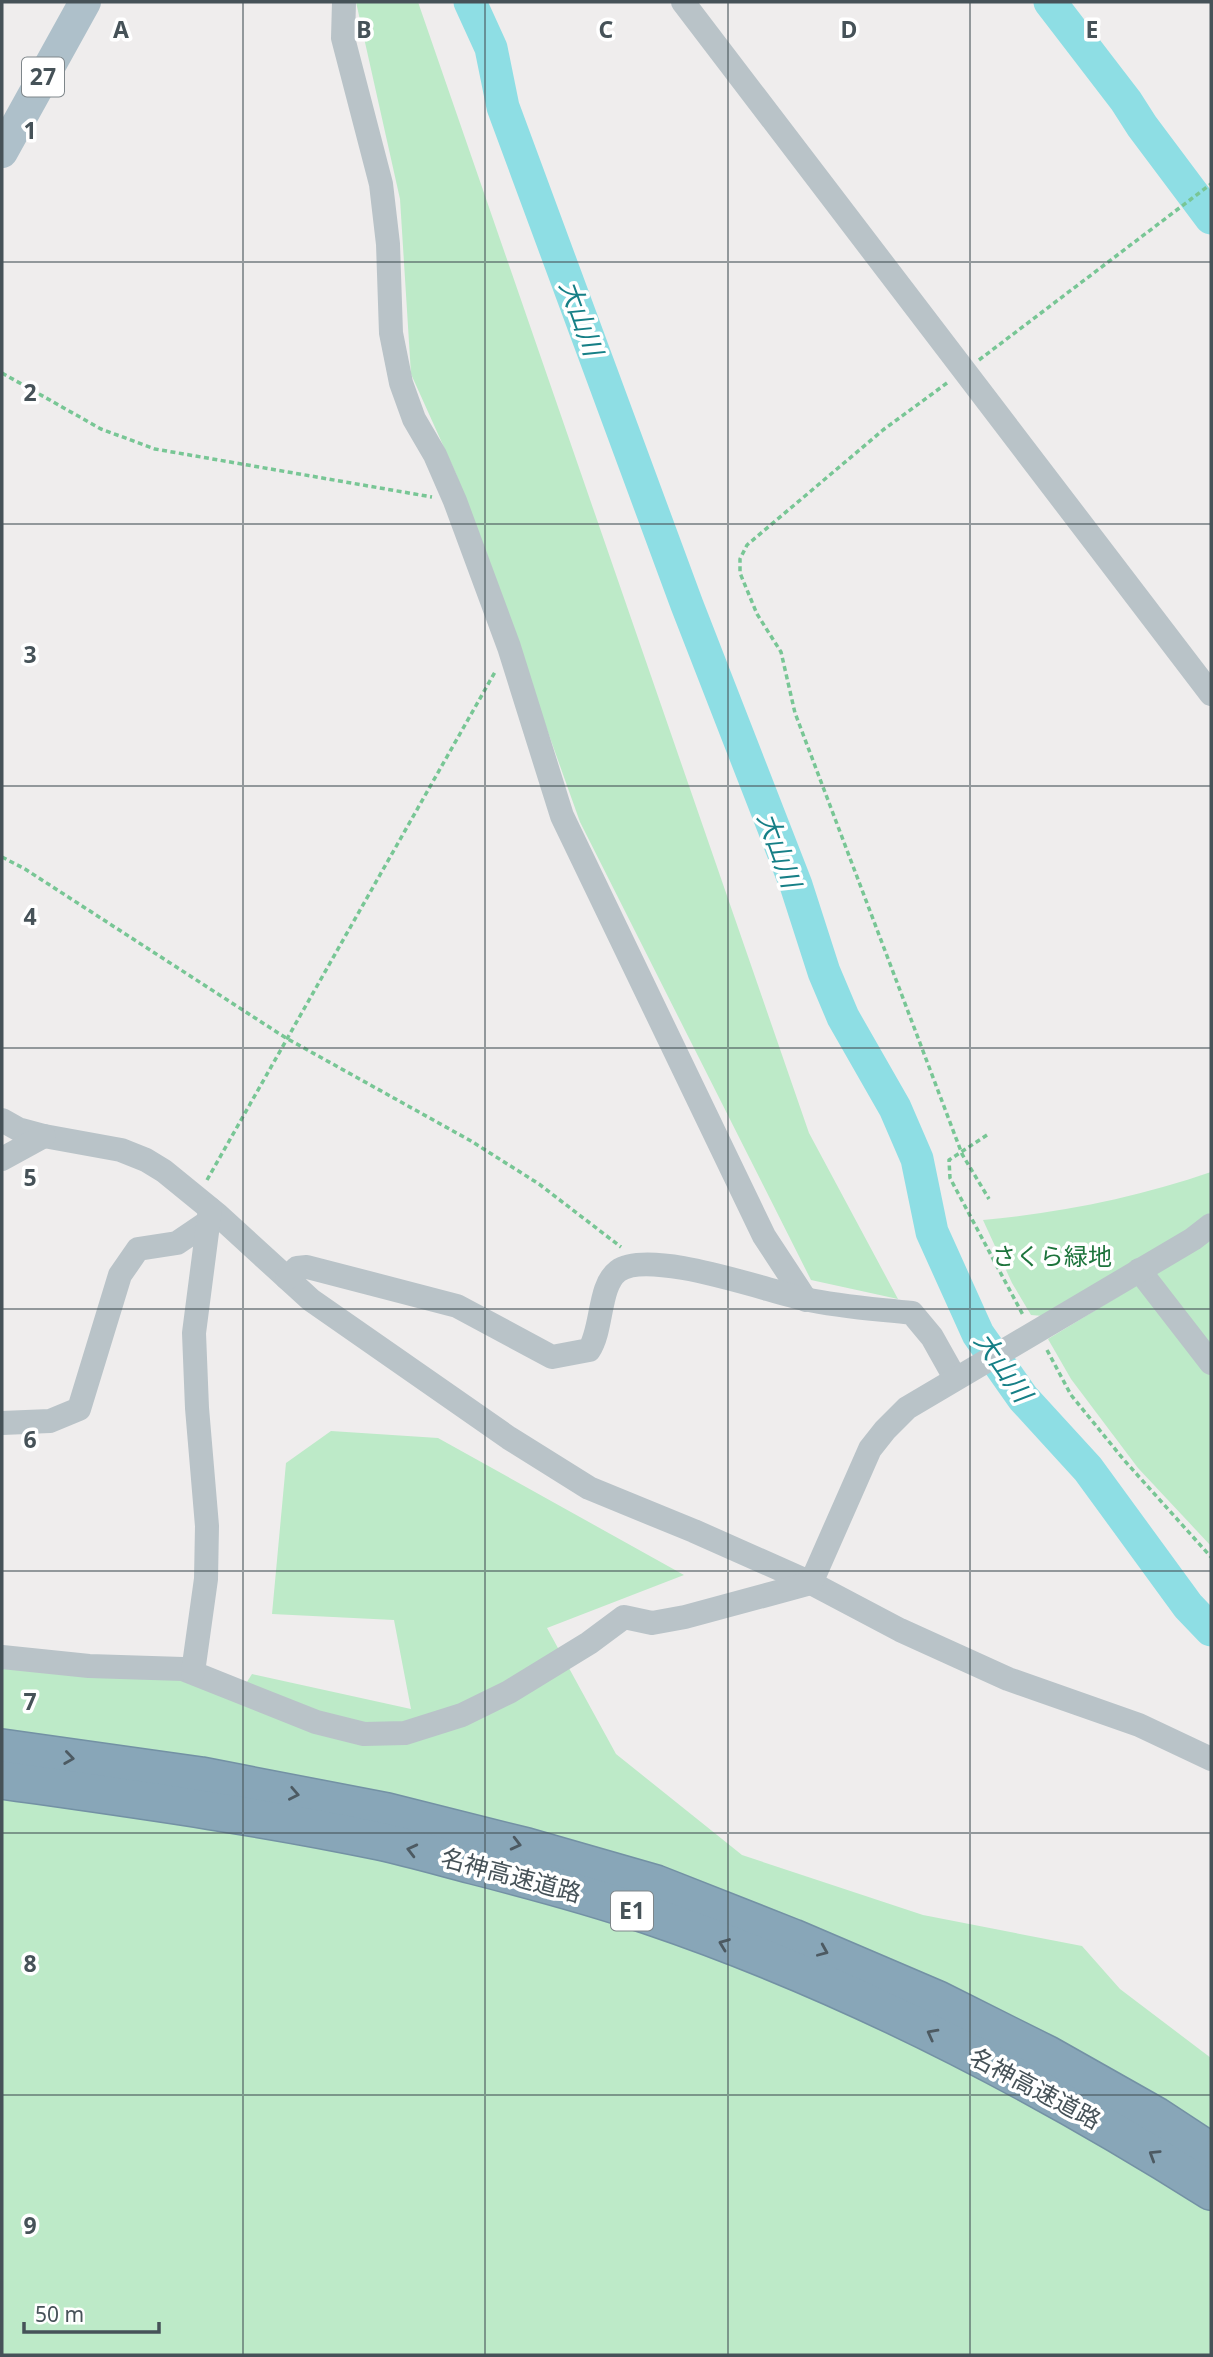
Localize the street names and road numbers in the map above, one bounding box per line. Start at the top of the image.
road number: 27 [22,58,64,96]
street label: 名神高速道路 [438,1840,585,1909]
road number: E1 [611,1892,653,1930]
street label: 名神高速道路 [964,2039,1107,2136]

